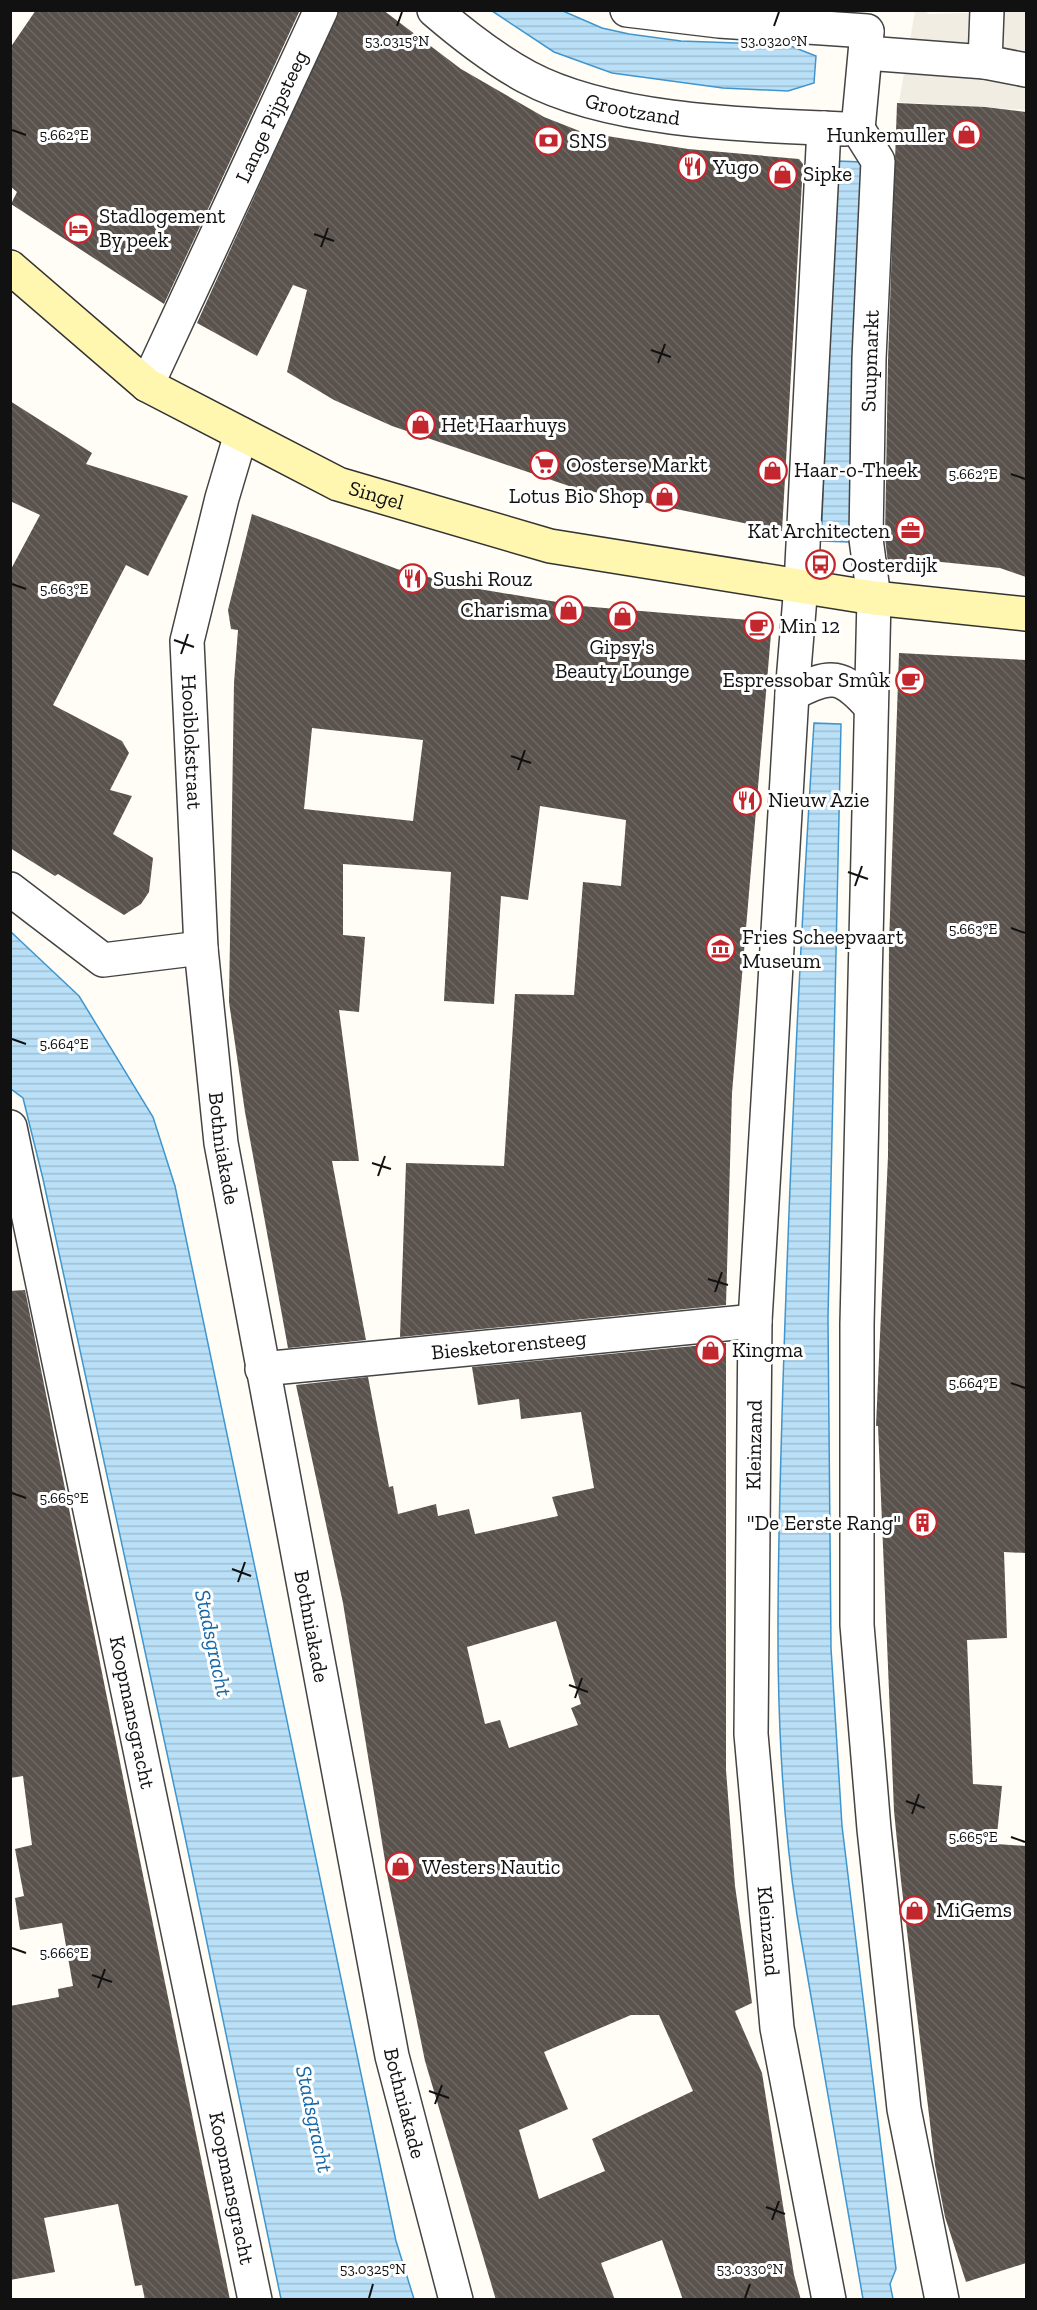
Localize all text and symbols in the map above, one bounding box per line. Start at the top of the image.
text: 53.0315°N [365,32,429,50]
text: 53.0320°N [740,32,808,50]
street label: Lange Pijpsteeg [230,46,313,186]
street label: Grootzand [582,87,682,130]
shop icon: Hunkemuller [951,119,983,151]
place label: Hunkemuller [827,122,946,147]
bank icon: SNS [532,125,564,157]
text: 5.662°E [40,126,89,144]
place label: SNS [569,128,607,153]
restaurant icon: Yugo [676,151,708,183]
place label: Yugo [712,154,759,179]
shop icon: Sipke [766,158,798,190]
place label: Sipke [803,161,852,186]
place label: Stadlogement By peek [99,203,225,252]
hotel icon: Stadlogement By peek [62,212,94,244]
street label: Suupmarkt [855,309,884,412]
shop icon: Het Haarhuys [404,409,436,441]
place label: Het Haarhuys [441,412,566,437]
supermarket icon: Oosterse Markt [529,449,561,481]
place label: Oosterse Markt [566,452,708,477]
shop icon: Haar-o-Theek [757,454,789,486]
place label: Haar-o-Theek [794,457,918,482]
text: 5.662°E [949,465,998,483]
street label: Singel [346,475,407,515]
shop icon: Lotus Bio Shop [649,480,681,512]
place label: Lotus Bio Shop [509,483,644,508]
office icon: Kat Architecten [895,515,927,547]
place label: Kat Architecten [748,518,890,543]
bus stop icon: Oosterdijk [805,549,837,581]
place label: Oosterdijk [842,552,937,578]
restaurant icon: Sushi Rouz [396,563,428,595]
place label: Sushi Rouz [433,566,533,591]
text: 5.663°E [40,580,88,598]
shop icon: Charisma [553,594,585,626]
place label: Charisma [460,597,548,622]
shop icon: Gipsy's Beauty Lounge [606,600,638,632]
cafe icon: Min 12 [743,610,775,642]
place label: Min 12 [780,613,840,638]
place label: Gipsy's Beauty Lounge [555,634,689,683]
cafe icon: Espressobar Smûk [895,664,927,696]
place label: Espressobar Smûk [722,667,890,692]
street label: Hooiblokstraat [177,674,208,810]
restaurant icon: Nieuw Azie [731,784,763,816]
place label: Nieuw Azie [768,787,869,812]
text: 5.663°E [949,920,997,938]
place label: Fries Scheepvaart Museum [742,924,904,973]
museum icon: Fries Scheepvaart Museum [705,933,737,965]
text: 5.664°E [39,1035,89,1053]
street label: Bothniakade [204,1091,245,1207]
street label: Biesketorensteeg [430,1324,588,1364]
shop icon: Kingma [695,1334,727,1366]
place label: Kingma [732,1337,803,1362]
text: 5.664°E [948,1374,998,1392]
street label: Kleinzand [740,1399,767,1490]
text: 5.665°E [40,1489,89,1507]
building icon: "De Eerste Rang" [906,1507,938,1539]
place label: "De Eerste Rang" [747,1510,901,1535]
street label: Bothniakade [289,1568,335,1684]
water label: Stadsgracht [189,1587,238,1700]
street label: Koopmansgracht [105,1634,161,1791]
text: 5.665°E [949,1828,998,1846]
shop icon: Westers Nautic [385,1851,417,1883]
place label: Westers Nautic [422,1854,560,1879]
street label: Kleinzand [753,1885,785,1978]
shop icon: MiGems [899,1894,931,1926]
place label: MiGems [936,1897,1012,1922]
text: 5.666°E [39,1944,89,1962]
street label: Bothniakade [379,2046,431,2161]
water label: Stadsgracht [290,2063,339,2176]
street label: Koopmansgracht [204,2109,260,2267]
text: 53.0325°N [340,2260,406,2278]
text: 53.0330°N [717,2260,783,2278]

